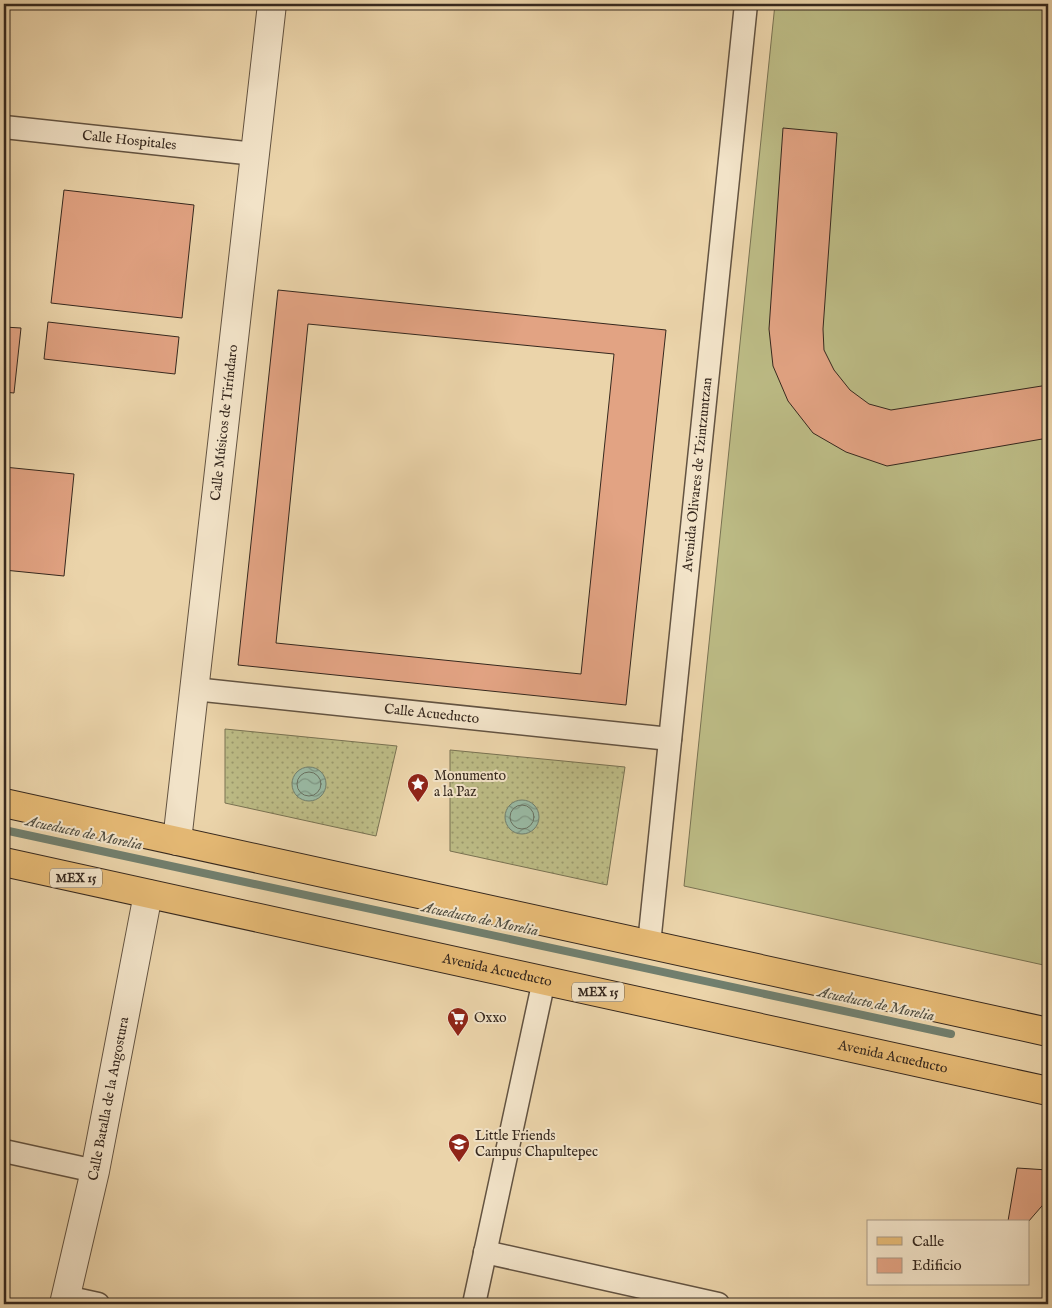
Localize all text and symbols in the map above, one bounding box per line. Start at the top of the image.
street label: Calle Hospitales [81,126,177,154]
street label: Calle Músicos de Tiríndaro [207,343,242,502]
street label: Avenida Olivares de Tzintzuntzan [678,376,716,573]
street label: Calle Acueducto [383,700,481,728]
place label: Monumento a la Paz [434,767,507,801]
place icon: Monumento a la Paz [406,772,430,803]
water label: Acueducto de Morelia [22,811,144,855]
road number: MEX 15 [50,868,102,888]
water label: Acueducto de Morelia [418,897,540,941]
street label: Avenida Acueducto [440,949,554,991]
road number: MEX 15 [572,982,624,1002]
water label: Acueducto de Morelia [814,982,936,1026]
supermarket icon: Oxxo [446,1006,470,1037]
place label: Oxxo [474,1009,507,1027]
street label: Calle Batalla de la Angostura [84,1015,133,1183]
street label: Avenida Acueducto [835,1036,950,1078]
place label: Little Friends Campus Chapultepec [475,1127,598,1161]
school or university icon: Little Friends Campus Chapultepec [447,1132,471,1163]
legend [867,1220,1030,1286]
text: Calle [912,1232,944,1251]
text: Edificio [912,1256,962,1275]

